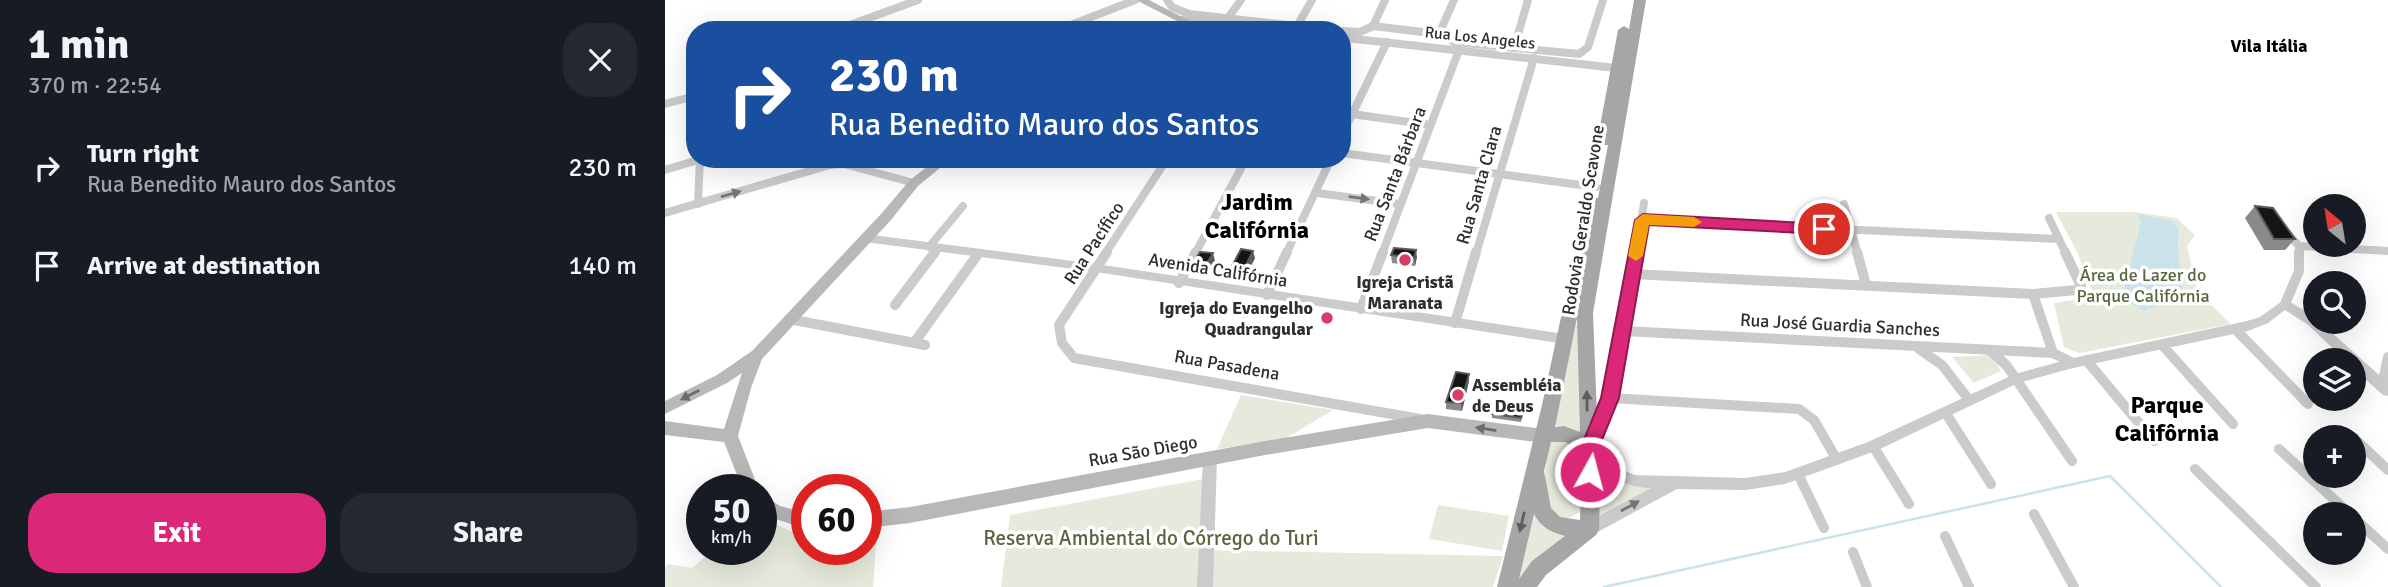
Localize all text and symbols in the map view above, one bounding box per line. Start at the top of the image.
text: 1 min [28,19,129,70]
street label: Rua Los Angeles [1424,22,1536,54]
button: close [563,23,637,97]
district label: Vila Itália [2231,35,2307,57]
text: 230 m [829,45,959,105]
icon: right [714,49,805,140]
text: 370 m · 22:54 [28,71,162,100]
street label: Rua Santa Bárbara [1359,104,1431,244]
text: Rua Benedito Mauro dos Santos [829,105,1259,144]
street label: Rua Santa Clara [1452,123,1506,247]
street label: Rodovia Geraldo Scavone [1557,123,1609,317]
text: Turn right [87,138,199,170]
icon: right [28,149,66,187]
text: 230 m [568,152,637,184]
text: Rua Benedito Mauro dos Santos [87,170,396,199]
district label: Jardim Califórnia [1205,187,1309,245]
one-way arrow [720,189,741,199]
one-way arrow [1348,193,1370,204]
north arrow [2303,194,2366,257]
map controls [2303,194,2366,565]
street label: Rua Pacífico [1059,198,1129,288]
pin [1794,199,1854,259]
icon: arrive [1805,210,1843,248]
icon: arrive [28,247,66,285]
street label: Avenida Califórnia [1147,248,1289,292]
text: Arrive at destination [87,250,320,282]
text: 140 m [568,250,637,282]
marker: Igreja Cristã Maranata [1397,252,1413,268]
park label: Área de Lazer do Parque Califórnia [2076,264,2210,307]
place label: Igreja Cristã Maranata [1356,271,1454,314]
button: search [2303,271,2366,334]
place label: Igreja do Evangelho Quadrangular [1159,297,1314,340]
street label: Rua José Guardia Sanches [1739,309,1941,341]
marker: Igreja do Evangelho Quadrangular [1319,310,1335,326]
street label: Rua Pasadena [1173,345,1281,385]
button: layers [2303,348,2366,411]
place label: Assembléia de Deus [1472,374,1562,417]
marker: Assembléia de Deus [1450,387,1466,403]
one-way arrow [680,390,700,401]
one-way arrow [1581,390,1593,412]
district label: Parque Califôrnia [2115,390,2219,448]
one-way arrow [1474,423,1496,434]
button: + [2303,425,2366,488]
street label: Rua São Diego [1087,431,1199,471]
position arrow [1553,435,1627,509]
speed limit sign: 60 [791,474,882,565]
text: 50 [713,489,750,532]
button: Exit [28,493,326,573]
button: Share [340,493,637,573]
one-way arrow [1621,500,1640,512]
button: − [2303,502,2366,565]
one-way arrow [1517,511,1528,533]
park label: Reserva Ambiental do Córrego do Turi [983,525,1319,551]
text: km/h [711,526,752,548]

